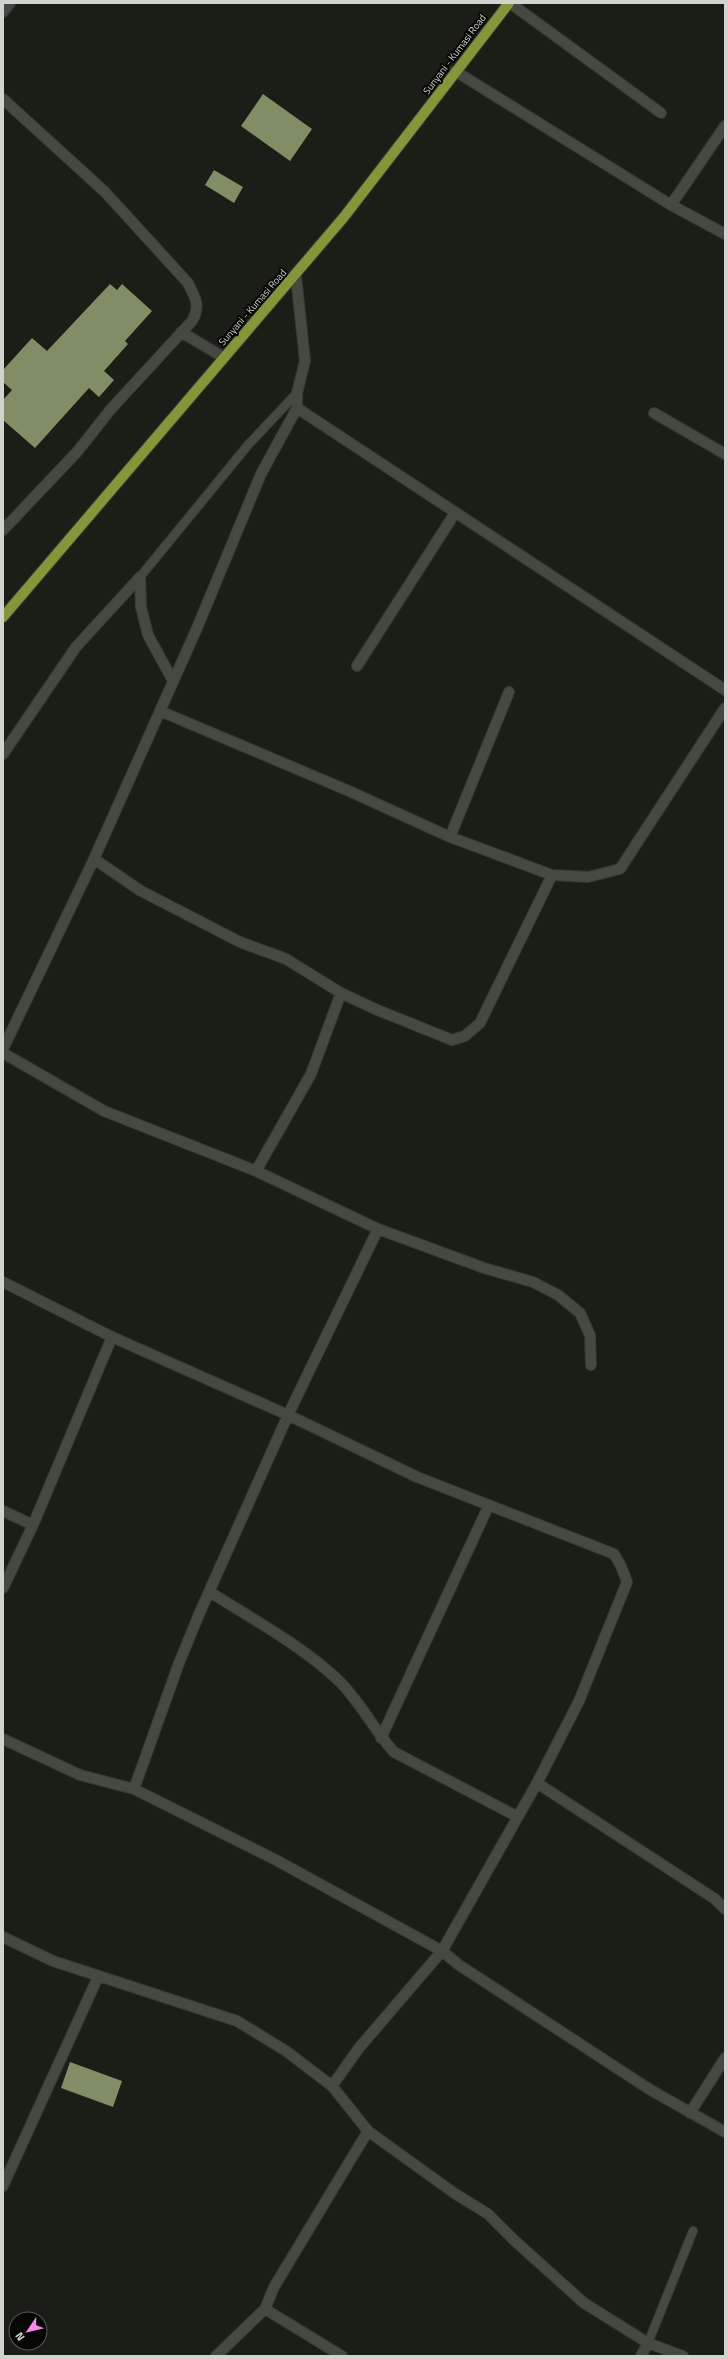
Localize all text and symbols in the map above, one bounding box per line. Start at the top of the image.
street label: Sunyani - Kumasi Road [419,11,490,98]
street label: Sunyani - Kumasi Road [215,266,290,349]
north arrow [8,2311,48,2351]
text: N [11,2329,29,2344]

